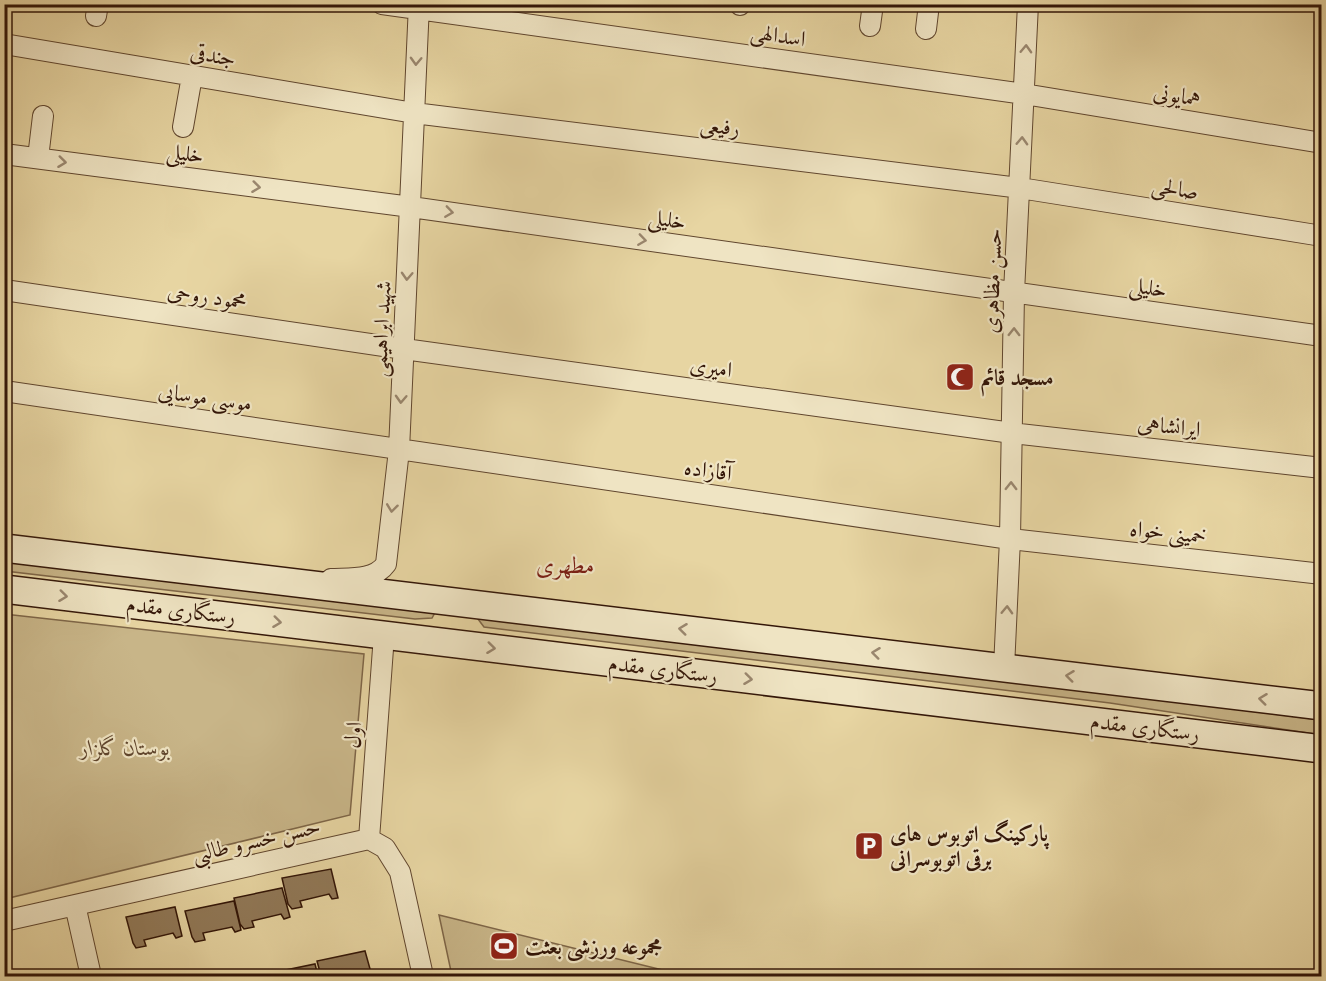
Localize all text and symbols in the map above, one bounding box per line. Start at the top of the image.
street label: اسدالهی [748,18,807,54]
street label: جندقی [188,38,238,72]
one-way arrow [1020,45,1032,54]
one-way arrow [410,57,423,66]
street label: همایونی [1151,78,1203,112]
street label: رفیعی [698,110,742,144]
one-way arrow [1016,136,1029,145]
street label: خلیلی [164,137,205,172]
one-way arrow [58,155,67,167]
street label: صالحی [1149,171,1200,207]
one-way arrow [251,180,260,192]
street label: خلیلی [646,203,688,238]
one-way arrow [445,206,454,218]
street label: حسن مظاهری [977,228,1009,334]
one-way arrow [638,233,647,245]
street label: خلیلی [1127,271,1169,306]
one-way arrow [401,272,414,281]
street label: محمود روحی [166,277,248,315]
street label: شهید ابراهیمی [365,280,399,378]
one-way arrow [1007,328,1020,337]
street label: امیری [688,351,734,383]
mosque icon: مسجد قائم [944,361,976,393]
place label: مسجد قائم [981,364,1054,397]
street label: موسی موسایی [156,377,254,419]
one-way arrow [395,395,408,404]
street label: ایرانشاهی [1136,409,1202,443]
street label: آقازاده [682,453,736,487]
one-way arrow [1005,481,1017,490]
one-way arrow [386,503,399,512]
street label: خمینی خواه [1128,515,1208,551]
district label: مطهری [536,550,594,580]
one-way arrow [58,589,67,602]
street label: رستگاری مقدم [124,590,237,636]
one-way arrow [1000,605,1013,614]
one-way arrow [272,615,282,628]
one-way arrow [678,624,687,636]
one-way arrow [487,641,496,654]
one-way arrow [872,647,881,659]
street label: رستگاری مقدم [606,649,719,695]
one-way arrow [1065,670,1074,683]
one-way arrow [743,672,752,685]
one-way arrow [1259,694,1268,706]
street label: رستگاری مقدم [1088,707,1201,753]
street label: اول [339,721,367,749]
park label: بوستان گلزار [78,734,170,762]
street label: حسن خسرو طالبی [189,812,324,873]
place label: پارکینگ اتوبوس های برقی اتوبوسرانی [889,819,1050,873]
parking icon: پارکینگ اتوبوس های برقی اتوبوسرانی [853,830,885,862]
sports icon: مجموعه ورزشی بعثت [488,930,520,962]
place label: مجموعه ورزشی بعثت [525,933,662,962]

